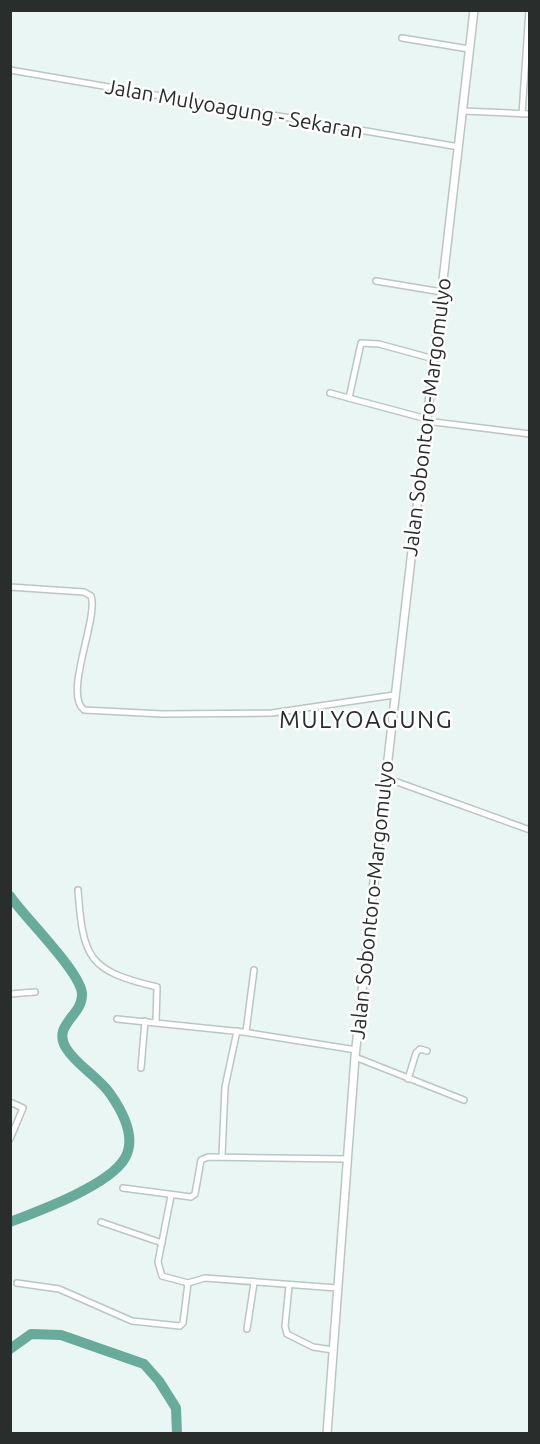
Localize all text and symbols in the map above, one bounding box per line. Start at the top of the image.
street label: Jalan Mulyoagung - Sekaran [103,73,365,143]
street label: Jalan Sobontoro-Margomulyo [397,276,455,557]
district label: MULYOAGUNG [279,706,453,733]
street label: Jalan Sobontoro-Margomulyo [344,759,398,1040]

